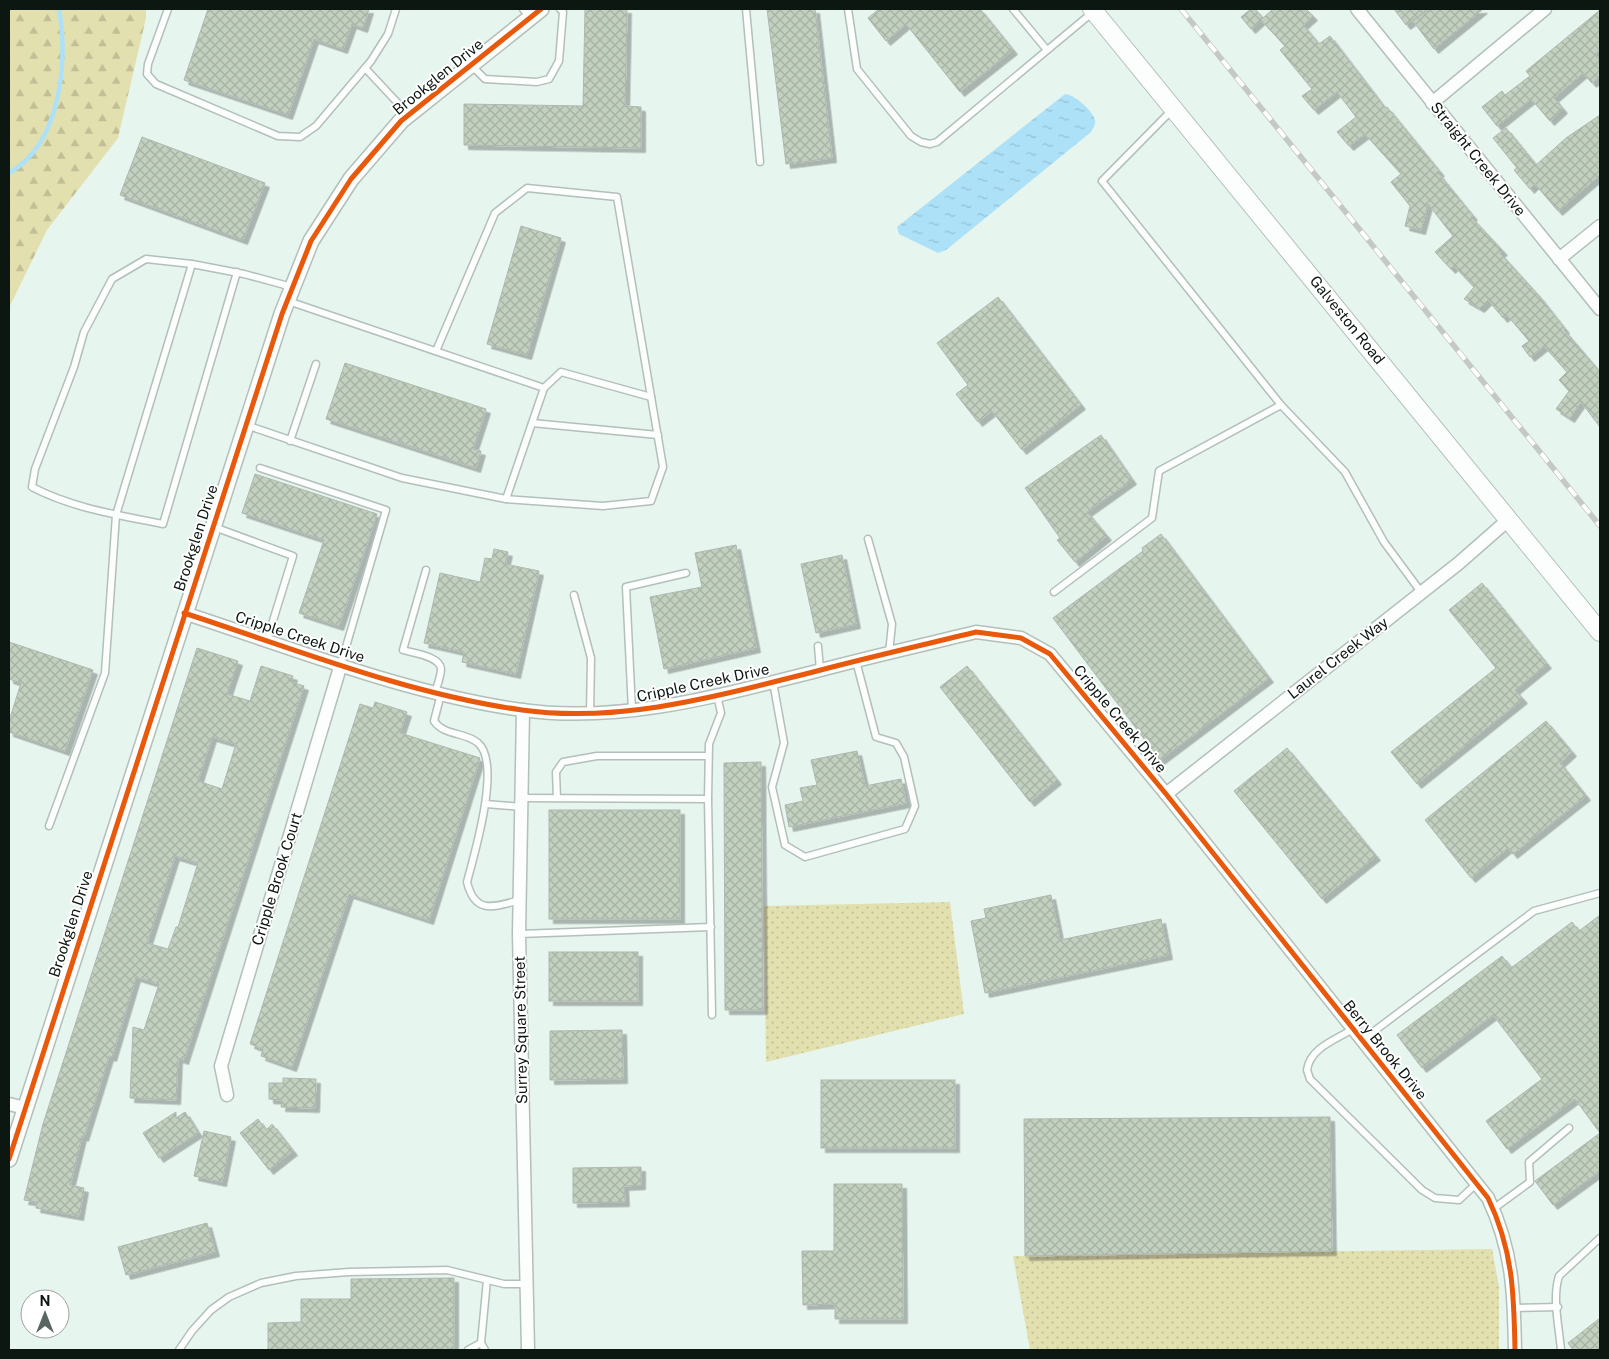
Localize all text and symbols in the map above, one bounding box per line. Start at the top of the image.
street label: Brookglen Drive [389,35,486,118]
street label: Straight Creek Drive [1427,98,1529,219]
street label: Galveston Road [1307,272,1388,367]
street label: Brookglen Drive [170,482,221,593]
street label: Cripple Creek Drive [233,608,367,665]
street label: Laurel Creek Way [1284,613,1391,702]
street label: Cripple Creek Drive [635,660,771,705]
street label: Cripple Creek Drive [1070,661,1170,776]
street label: Cripple Brook Court [248,810,305,947]
street label: Brookglen Drive [45,868,96,979]
street label: Surrey Square Street [511,956,530,1104]
street label: Berry Brook Drive [1340,997,1431,1103]
north arrow [20,1289,70,1339]
text: N [40,1293,50,1309]

